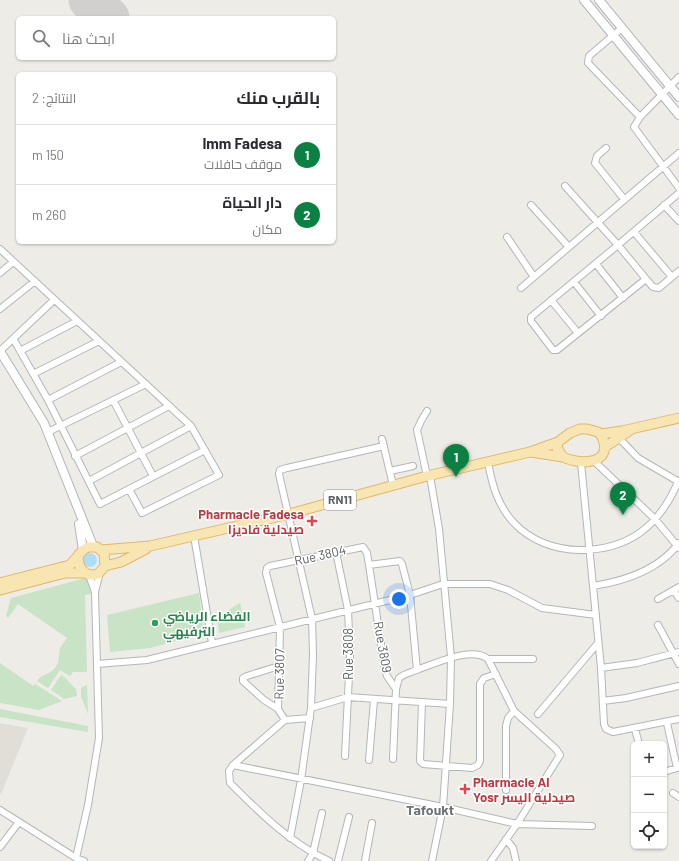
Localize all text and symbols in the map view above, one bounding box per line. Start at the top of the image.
search box [16,16,336,60]
icon: search [30,27,52,49]
text: ابحث هنا [62,29,115,47]
text: بالقرب منك [236,87,320,107]
text: النتائج: 2 [32,90,76,106]
text: Imm Fadesa [202,134,282,152]
text: 150 m [32,147,64,163]
text: 1 [305,147,309,163]
text: موقف حافلات [204,156,282,172]
text: دار الحياة [222,193,282,211]
text: 260 m [32,207,66,223]
text: 2 [303,207,311,223]
text: مكان [253,221,282,237]
pin: 1 [443,444,469,477]
pin: 2 [610,482,636,515]
road number: RN11 [324,490,356,510]
place label: Pharmacie Fadesa صيدلية فاديزا [198,506,304,537]
marker: Pharmacie Fadesa صيدلية فاديزا [307,516,317,526]
street label: Rue 3804 [293,541,347,569]
your location [389,589,409,609]
place label: الفضاء الرياضي الترفيهي [163,608,251,643]
marker: الفضاء الرياضي الترفيهي [150,618,160,628]
street label: Rue 3809 [371,620,395,674]
street label: Rue 3808 [340,628,356,680]
street label: Rue 3807 [271,648,287,700]
map controls [631,741,667,849]
button: + [631,741,667,777]
place label: Pharmacie Al Yosr صيدلية اليسر [473,774,575,805]
button: − [631,777,667,813]
marker: Pharmacie Al Yosr صيدلية اليسر [460,784,470,794]
district label: Tafoukt [406,801,454,818]
button: locate [631,813,667,849]

